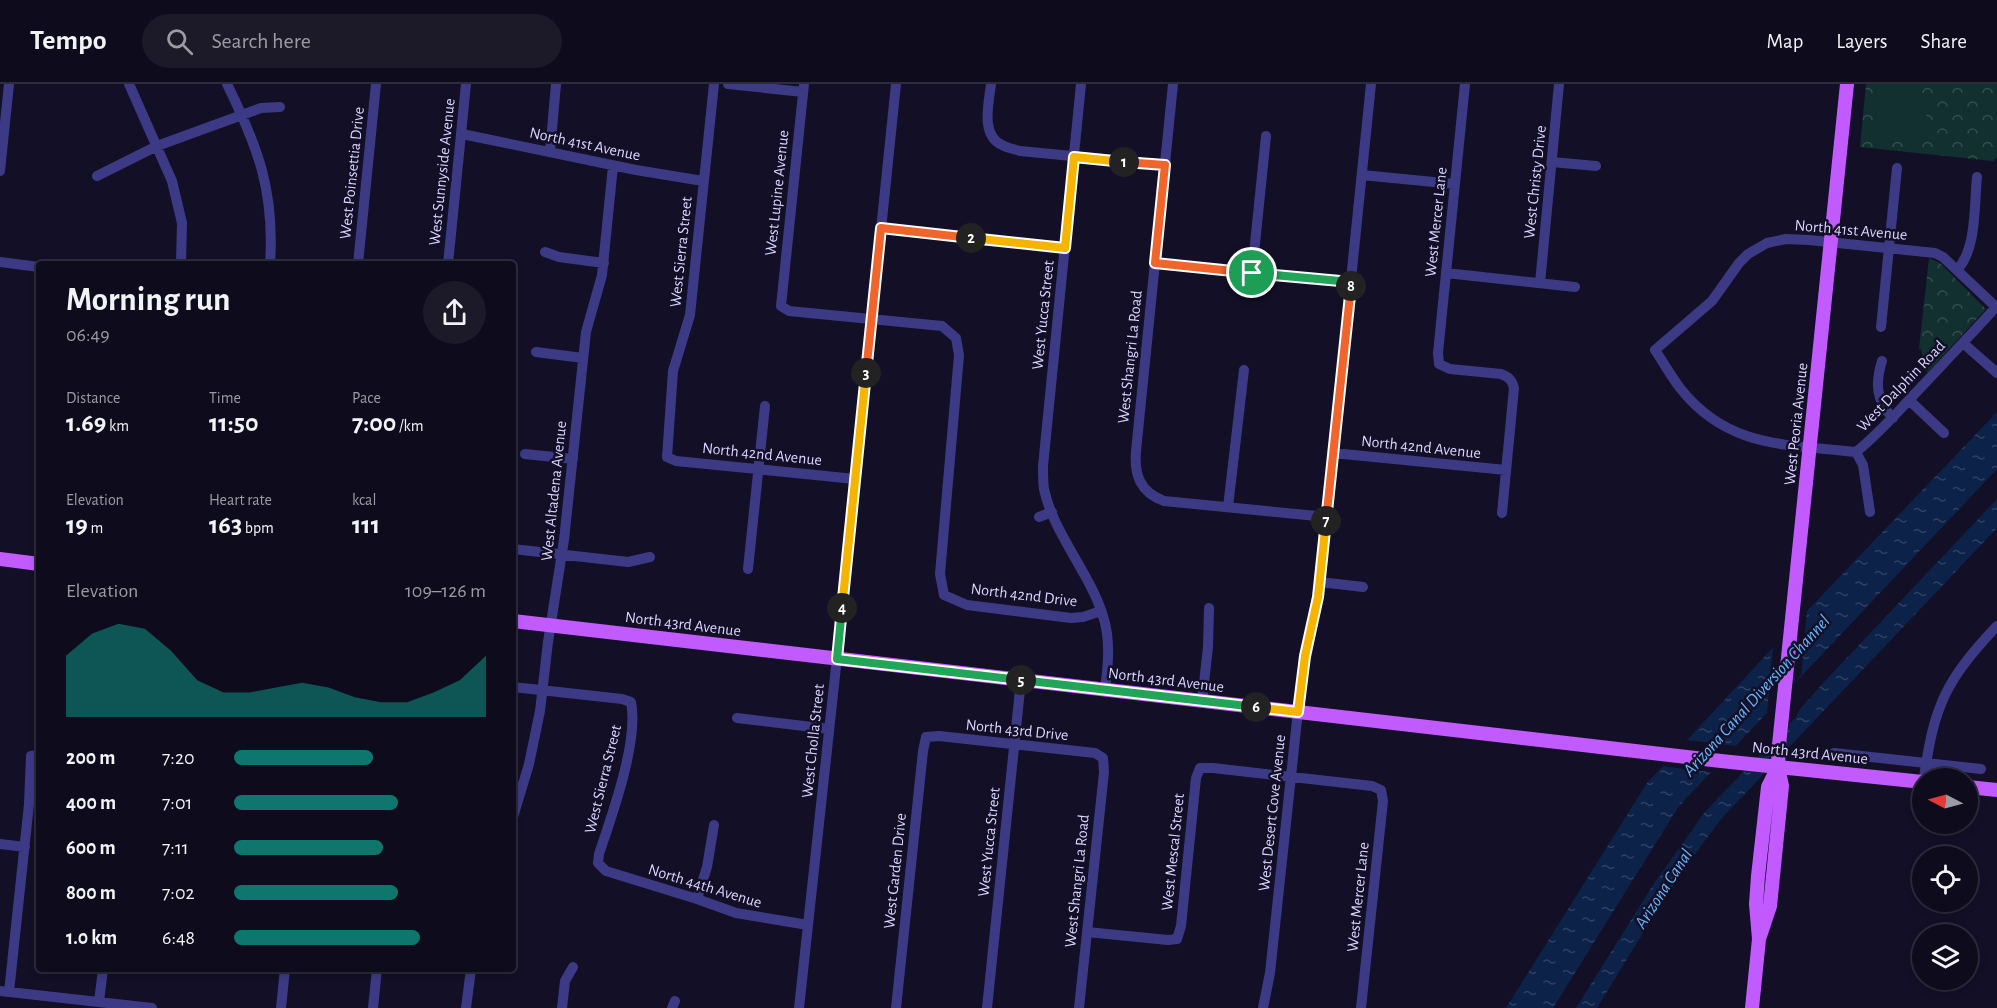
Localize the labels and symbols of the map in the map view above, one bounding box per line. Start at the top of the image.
street label: West Sunnyside Avenue [426,98,459,246]
street label: West Poinsettia Drive [337,106,367,240]
street label: North 41st Avenue [528,124,642,164]
street label: West Christy Drive [1521,125,1550,240]
street label: West Lupine Avenue [762,129,792,257]
pin: 1 [1109,147,1139,177]
street label: West Mercer Lane [1422,166,1450,278]
street label: West Sierra Street [667,196,695,308]
street label: North 41st Avenue [1794,217,1908,243]
pin: 2 [956,223,986,253]
pin [1226,247,1277,298]
street label: West Yucca Street [1029,259,1057,371]
pin: 8 [1336,271,1366,301]
street label: West Shangri La Road [1115,290,1145,424]
street label: West Dalphin Road [1854,338,1948,434]
pin: 3 [851,358,881,388]
street label: West Peoria Avenue [1782,362,1810,486]
street label: West Altadena Avenue [539,420,569,562]
street label: North 42nd Avenue [1360,433,1482,461]
street label: North 42nd Avenue [701,440,823,468]
pin: 7 [1311,506,1341,536]
street label: North 42nd Drive [970,581,1078,609]
pin: 4 [827,593,857,623]
street label: North 43rd Avenue [624,609,742,639]
water label: Arizona Canal Diversion Channel [1680,612,1834,781]
pin: 5 [1006,665,1036,695]
street label: North 43rd Avenue [1107,665,1225,695]
street label: West Cholla Street [799,683,827,799]
pin: 6 [1241,692,1271,722]
street label: North 43rd Drive [965,717,1069,743]
street label: West Sierra Street [582,723,624,835]
street label: West Desert Cove Avenue [1256,734,1288,892]
street label: North 43rd Avenue [1751,739,1869,767]
north arrow [1912,768,1978,834]
street label: West Yucca Street [975,786,1003,898]
street label: West Mescal Street [1159,793,1187,911]
street label: West Garden Drive [881,812,909,930]
street label: West Shangri La Road [1062,814,1092,948]
street label: West Mercer Lane [1344,841,1372,953]
water label: Arizona Canal [1631,846,1696,933]
street label: North 44th Avenue [646,861,764,911]

